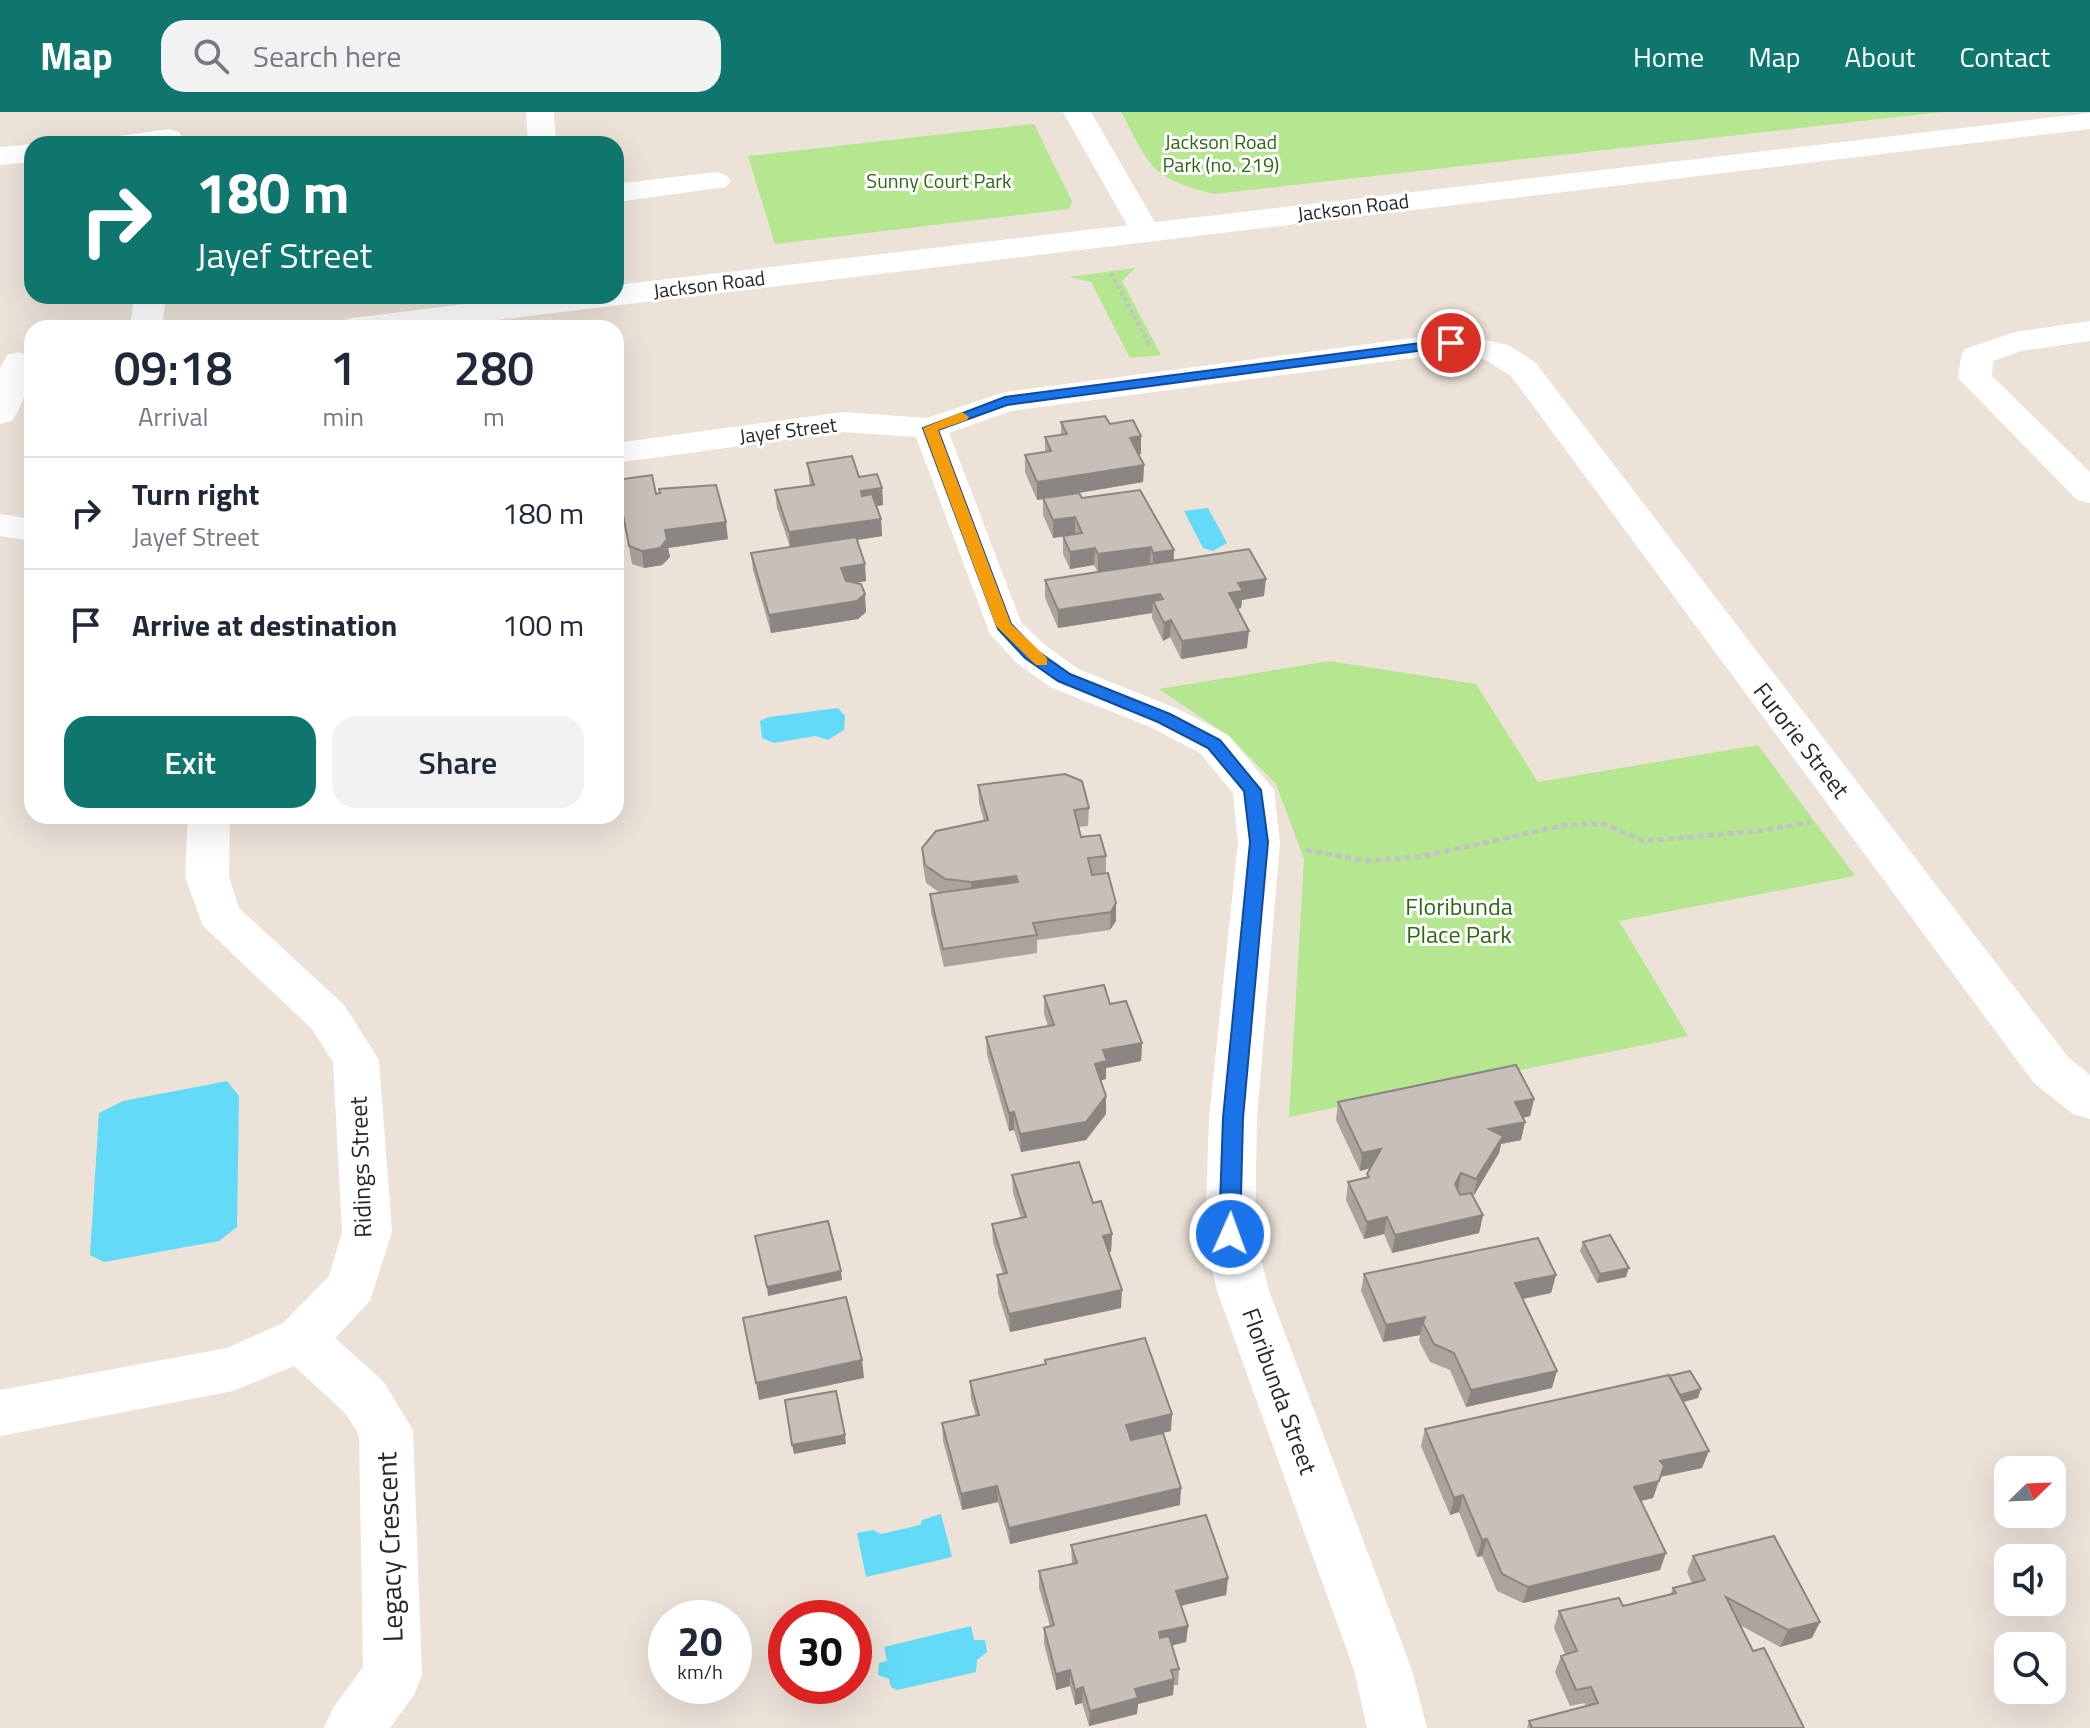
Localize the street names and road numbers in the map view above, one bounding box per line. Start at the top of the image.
street label: Jackson Road [1295,185,1411,229]
street label: Jackson Road [651,262,767,306]
street label: Jayef Street [738,409,838,451]
street label: Furorie Street [1745,674,1859,806]
street label: Ridings Street [340,1095,380,1238]
street label: Floribunda Street [1233,1303,1327,1480]
street label: Legacy Crescent [364,1451,414,1643]

